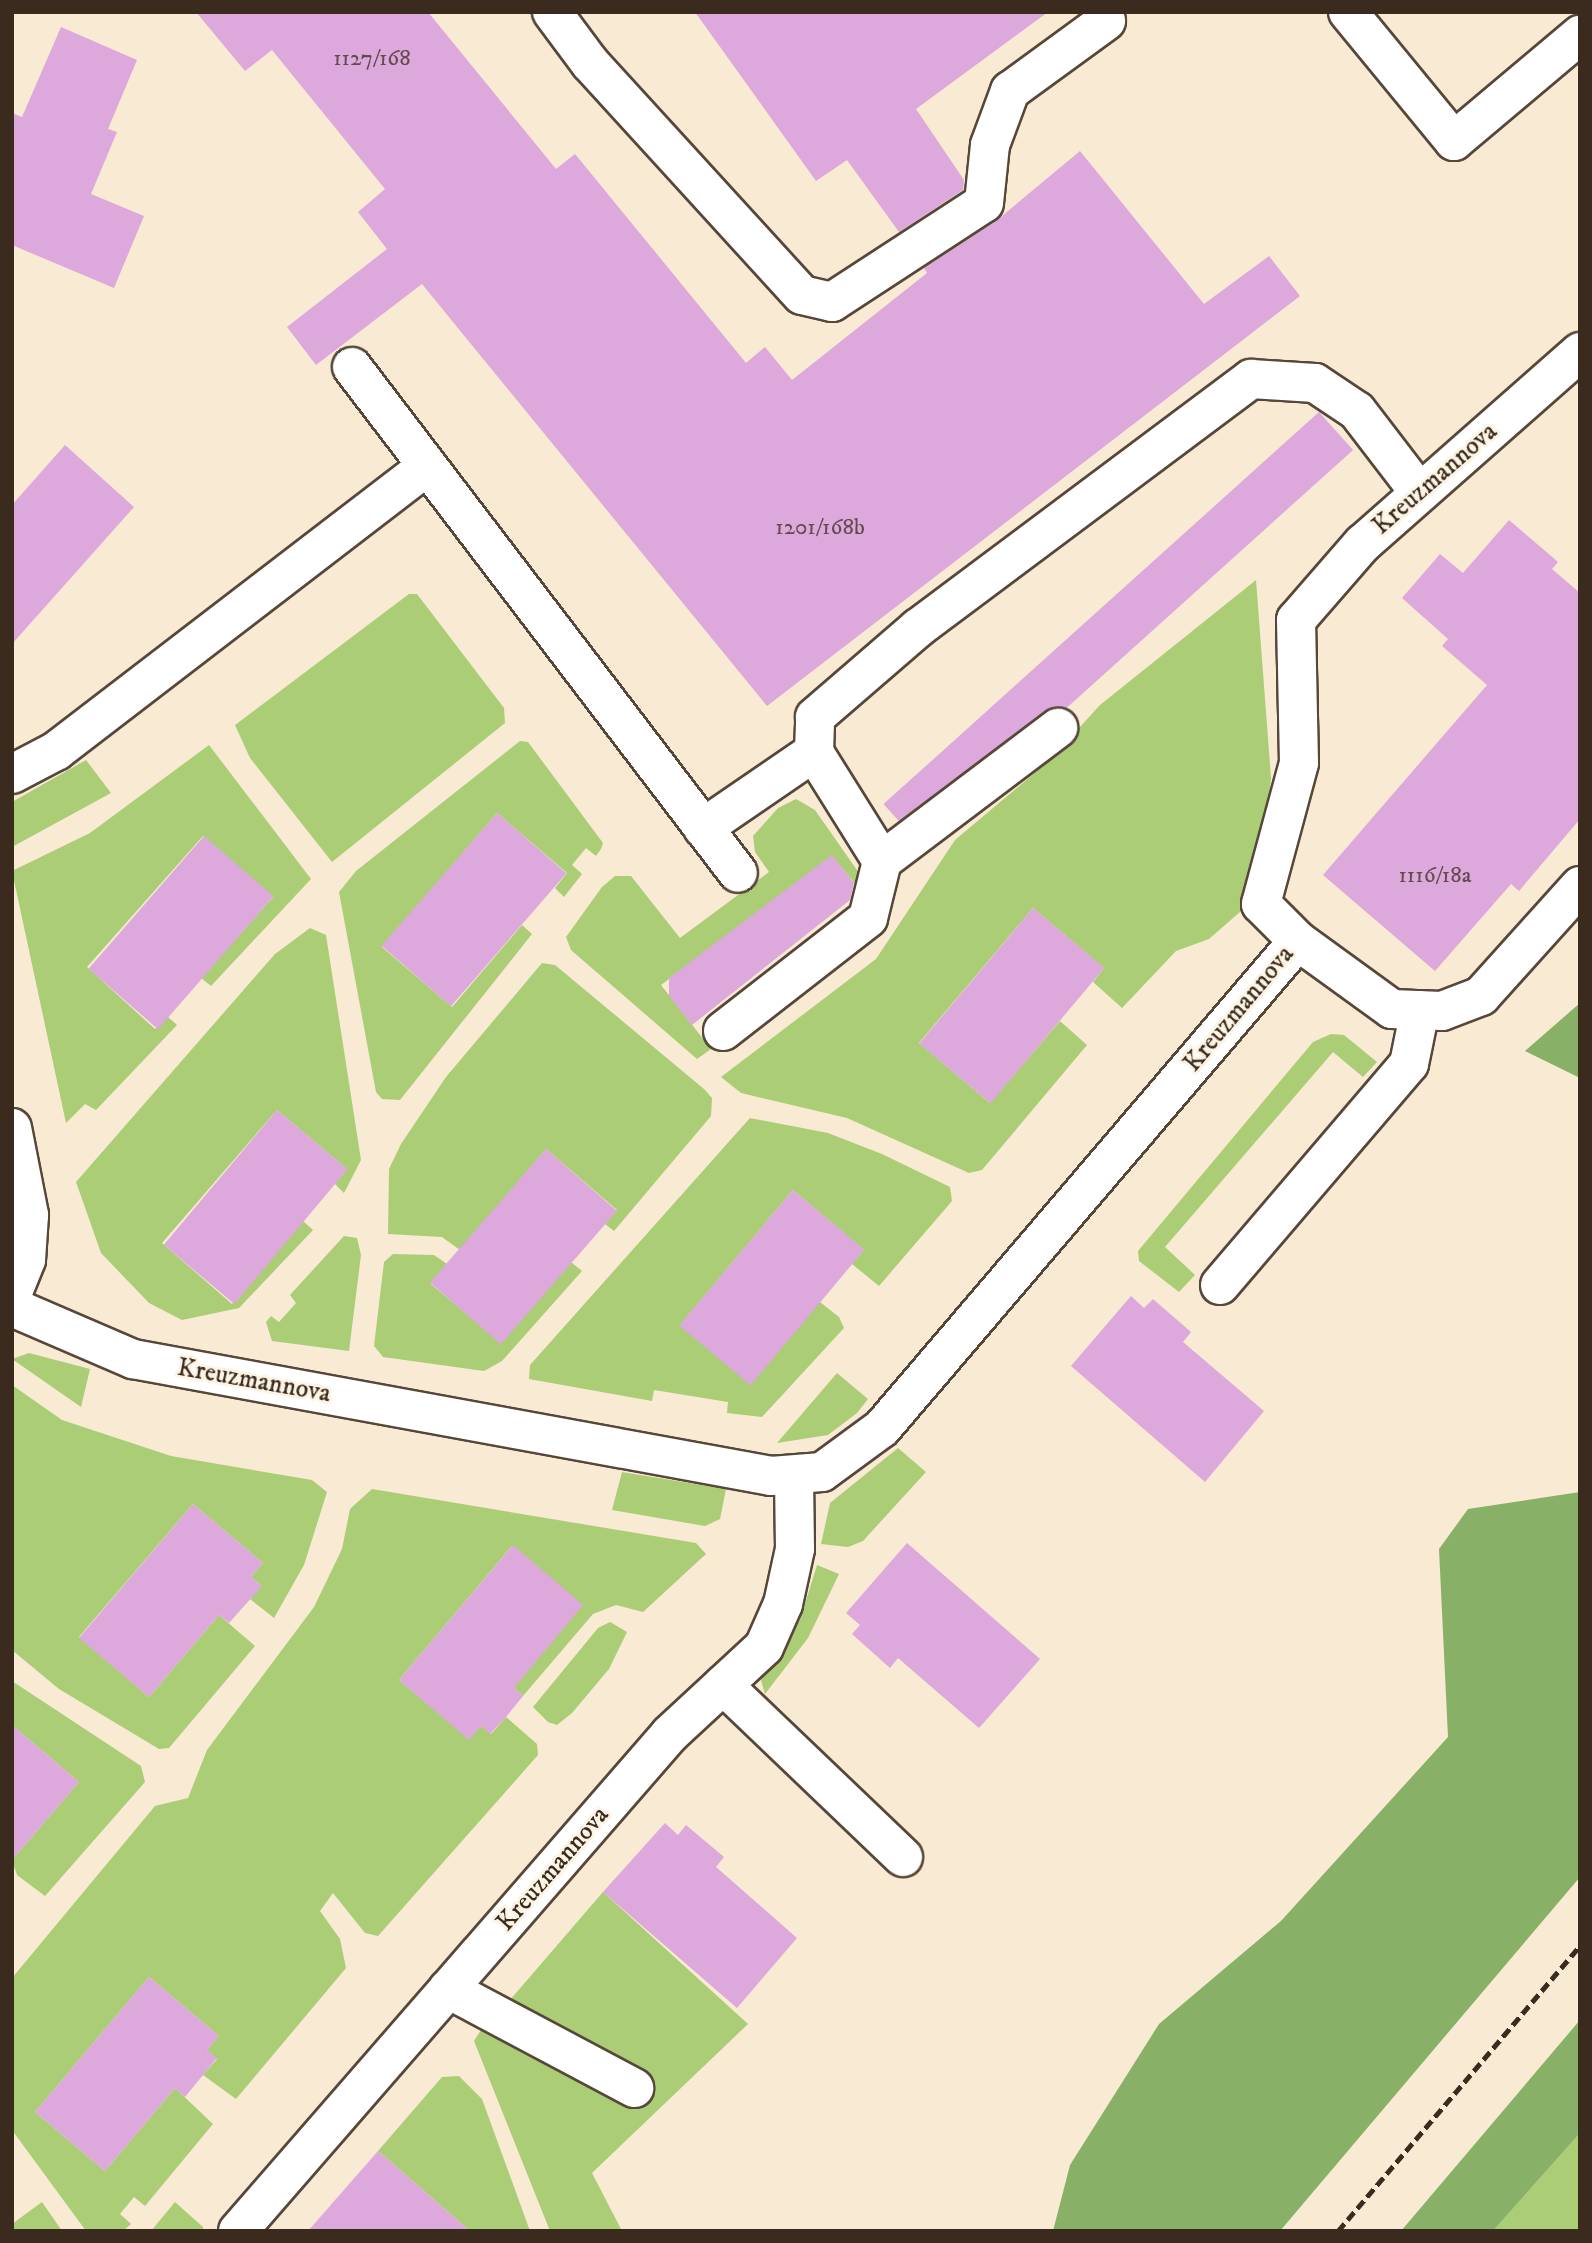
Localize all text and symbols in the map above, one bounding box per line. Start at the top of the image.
house number: 1127/168 [333,45,411,73]
street label: Kreuzmannova [1366,416,1504,542]
house number: 1201/168b [775,514,865,542]
house number: 1116/18a [1398,862,1472,890]
street label: Kreuzmannova [1177,939,1301,1079]
street label: Kreuzmannova [175,1352,333,1410]
street label: Kreuzmannova [490,1800,616,1938]

